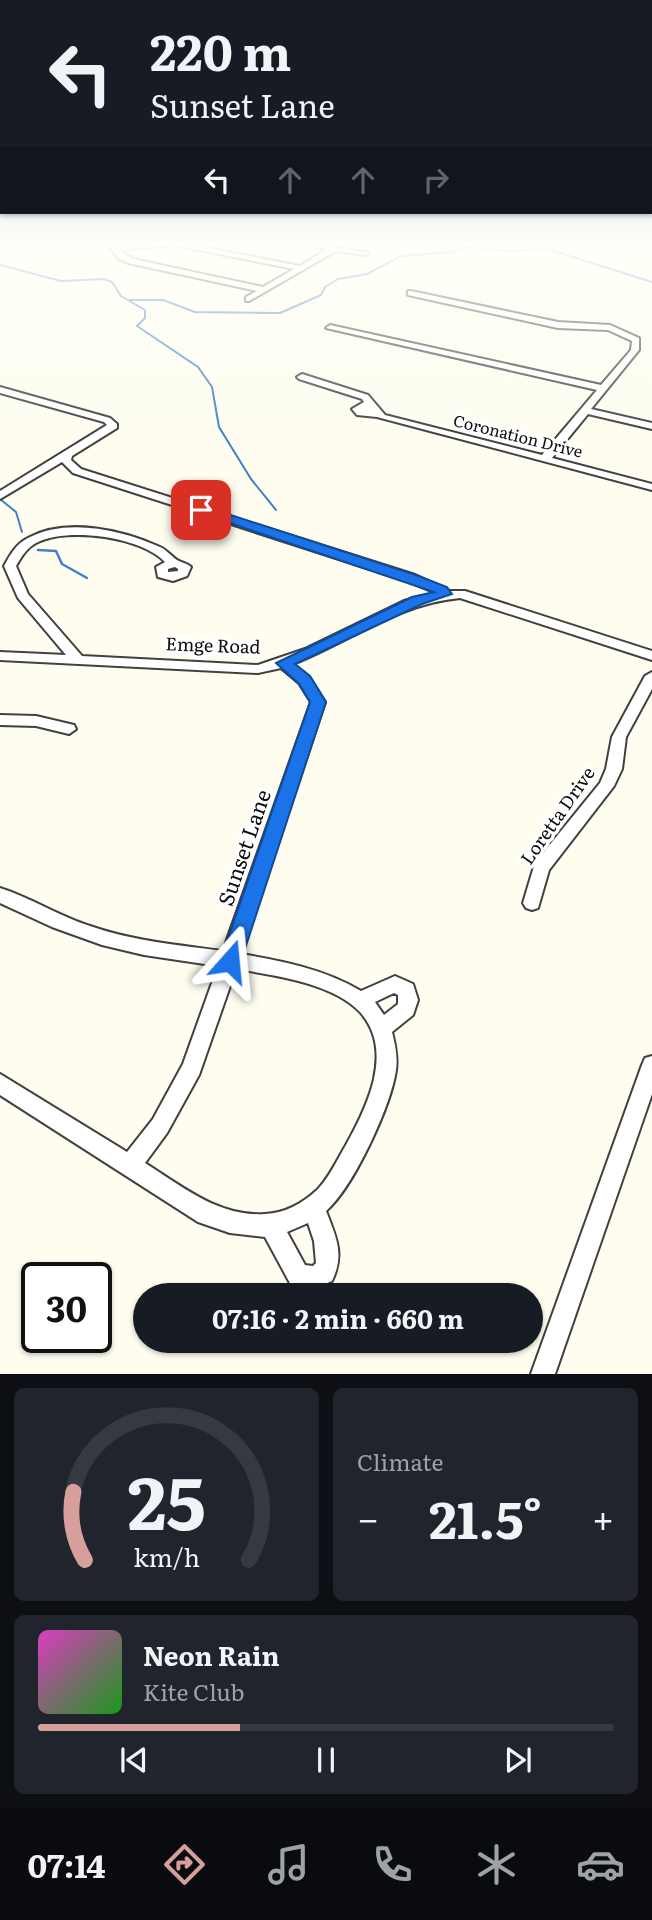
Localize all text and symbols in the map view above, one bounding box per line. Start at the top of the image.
text: 220 m [150,13,291,86]
icon: left [35,28,126,119]
text: Sunset Lane [150,80,335,128]
icon: left [198,161,236,199]
icon: ahead [271,161,309,199]
icon: ahead [344,161,382,199]
icon: right [417,161,455,199]
street label: Coronation Drive [451,407,585,463]
pin [171,480,231,540]
icon: arrive [182,491,220,529]
street label: Emge Road [165,629,261,660]
street label: Loretta Drive [513,761,601,870]
street label: Sunset Lane [208,785,277,910]
position arrow [193,924,267,998]
speed limit sign: 30 [21,1262,112,1353]
text: 07:16 · 2 min · 660 m [212,1298,464,1337]
text: Climate [357,1444,443,1478]
text: 25 [127,1445,206,1553]
text: 21.5° [429,1478,542,1555]
text: − [357,1488,379,1545]
text: + [592,1488,614,1545]
text: km/h [133,1538,200,1575]
text: Neon Rain [143,1635,280,1674]
text: Kite Club [143,1674,244,1708]
icon: previous [115,1741,153,1779]
icon: pause [307,1741,345,1779]
icon: next [499,1741,537,1779]
text: 07:14 [27,1840,106,1888]
icon: directions [160,1840,209,1889]
icon: music [264,1840,313,1889]
icon: phone [368,1840,417,1889]
icon: climate [472,1840,521,1889]
icon: car [576,1840,625,1889]

